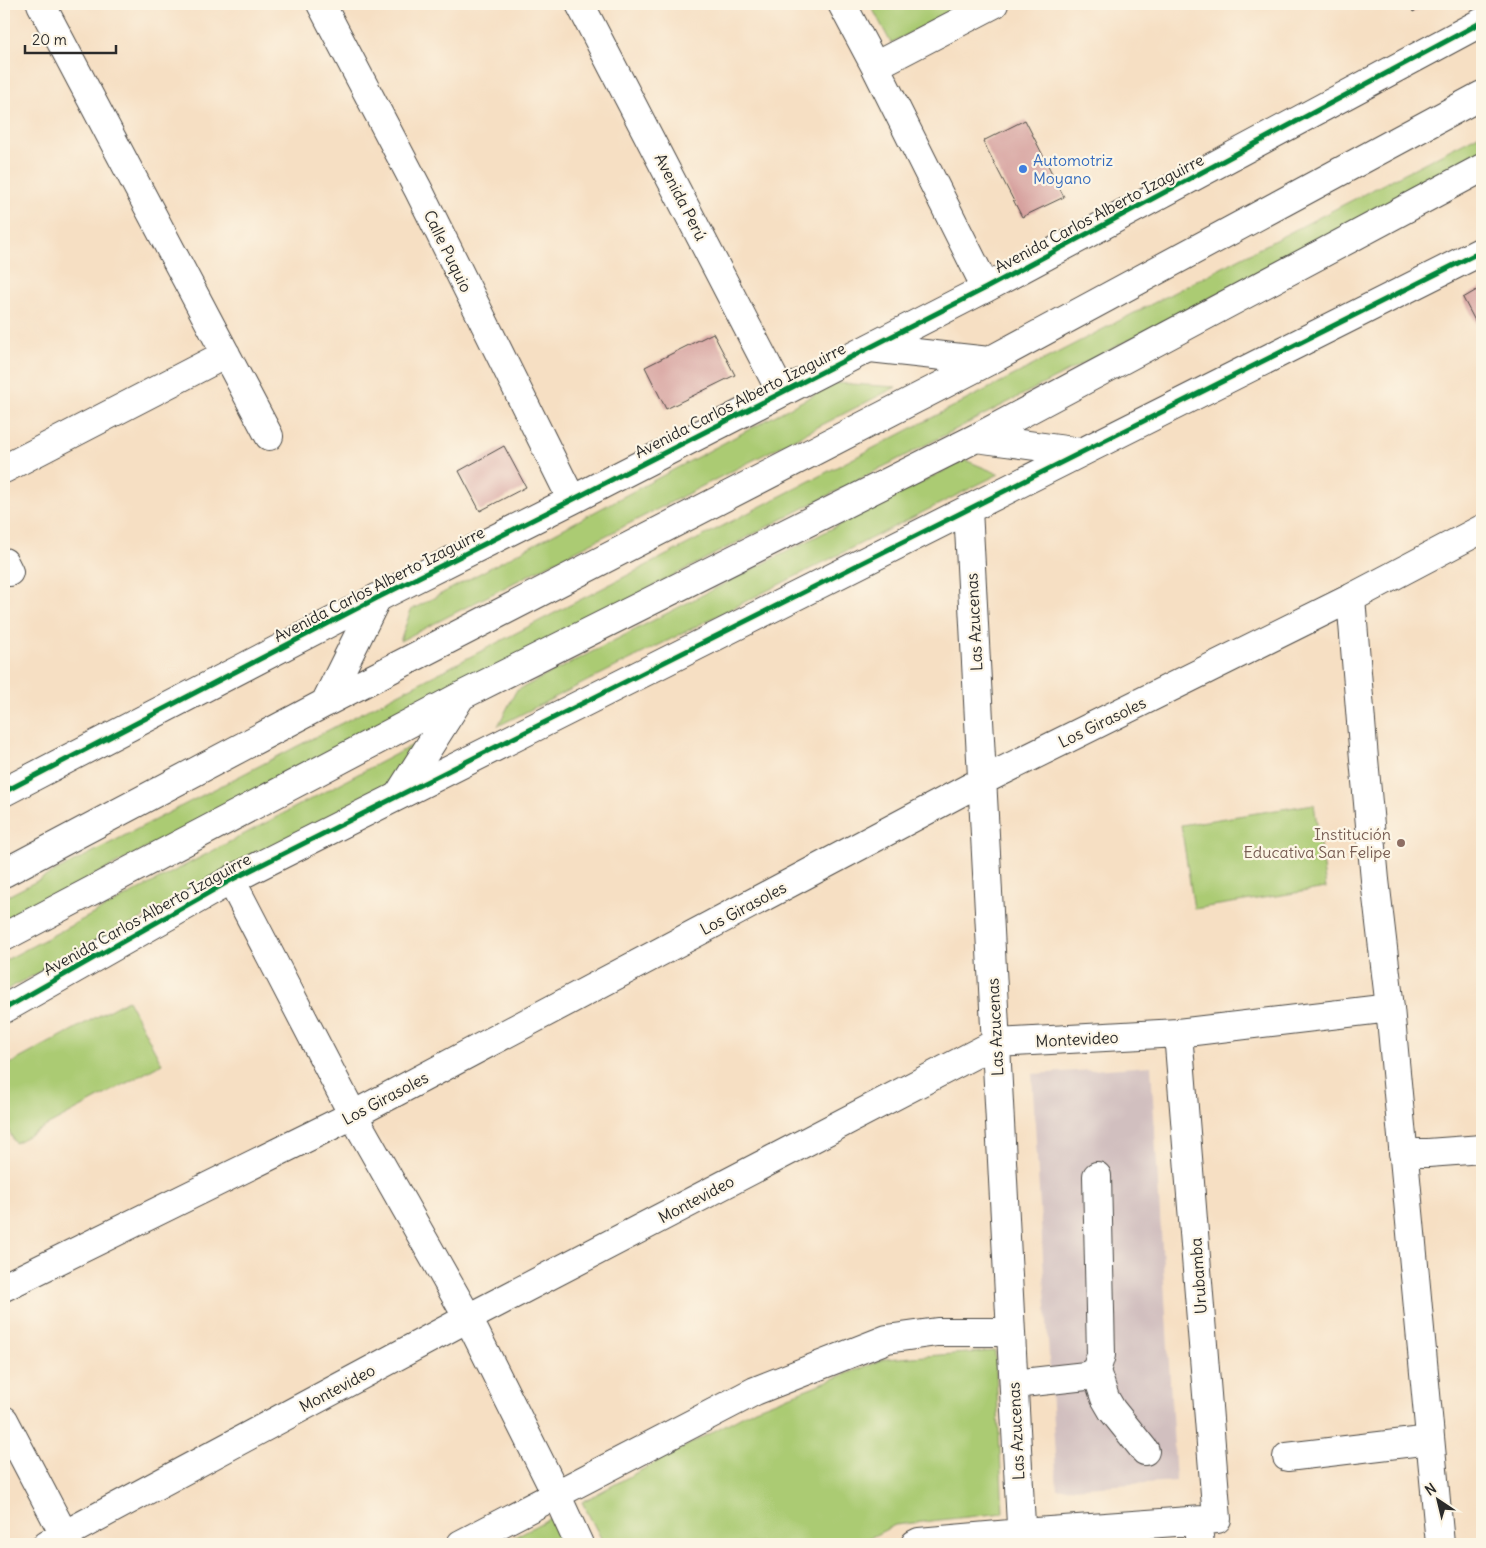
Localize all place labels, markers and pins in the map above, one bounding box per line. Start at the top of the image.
place label: Automotriz Moyano [1033,150,1113,188]
marker: Automotriz Moyano [1017,163,1029,175]
place label: Institución Educativa San Felipe [1244,824,1391,862]
marker: Institución Educativa San Felipe [1395,837,1407,849]

